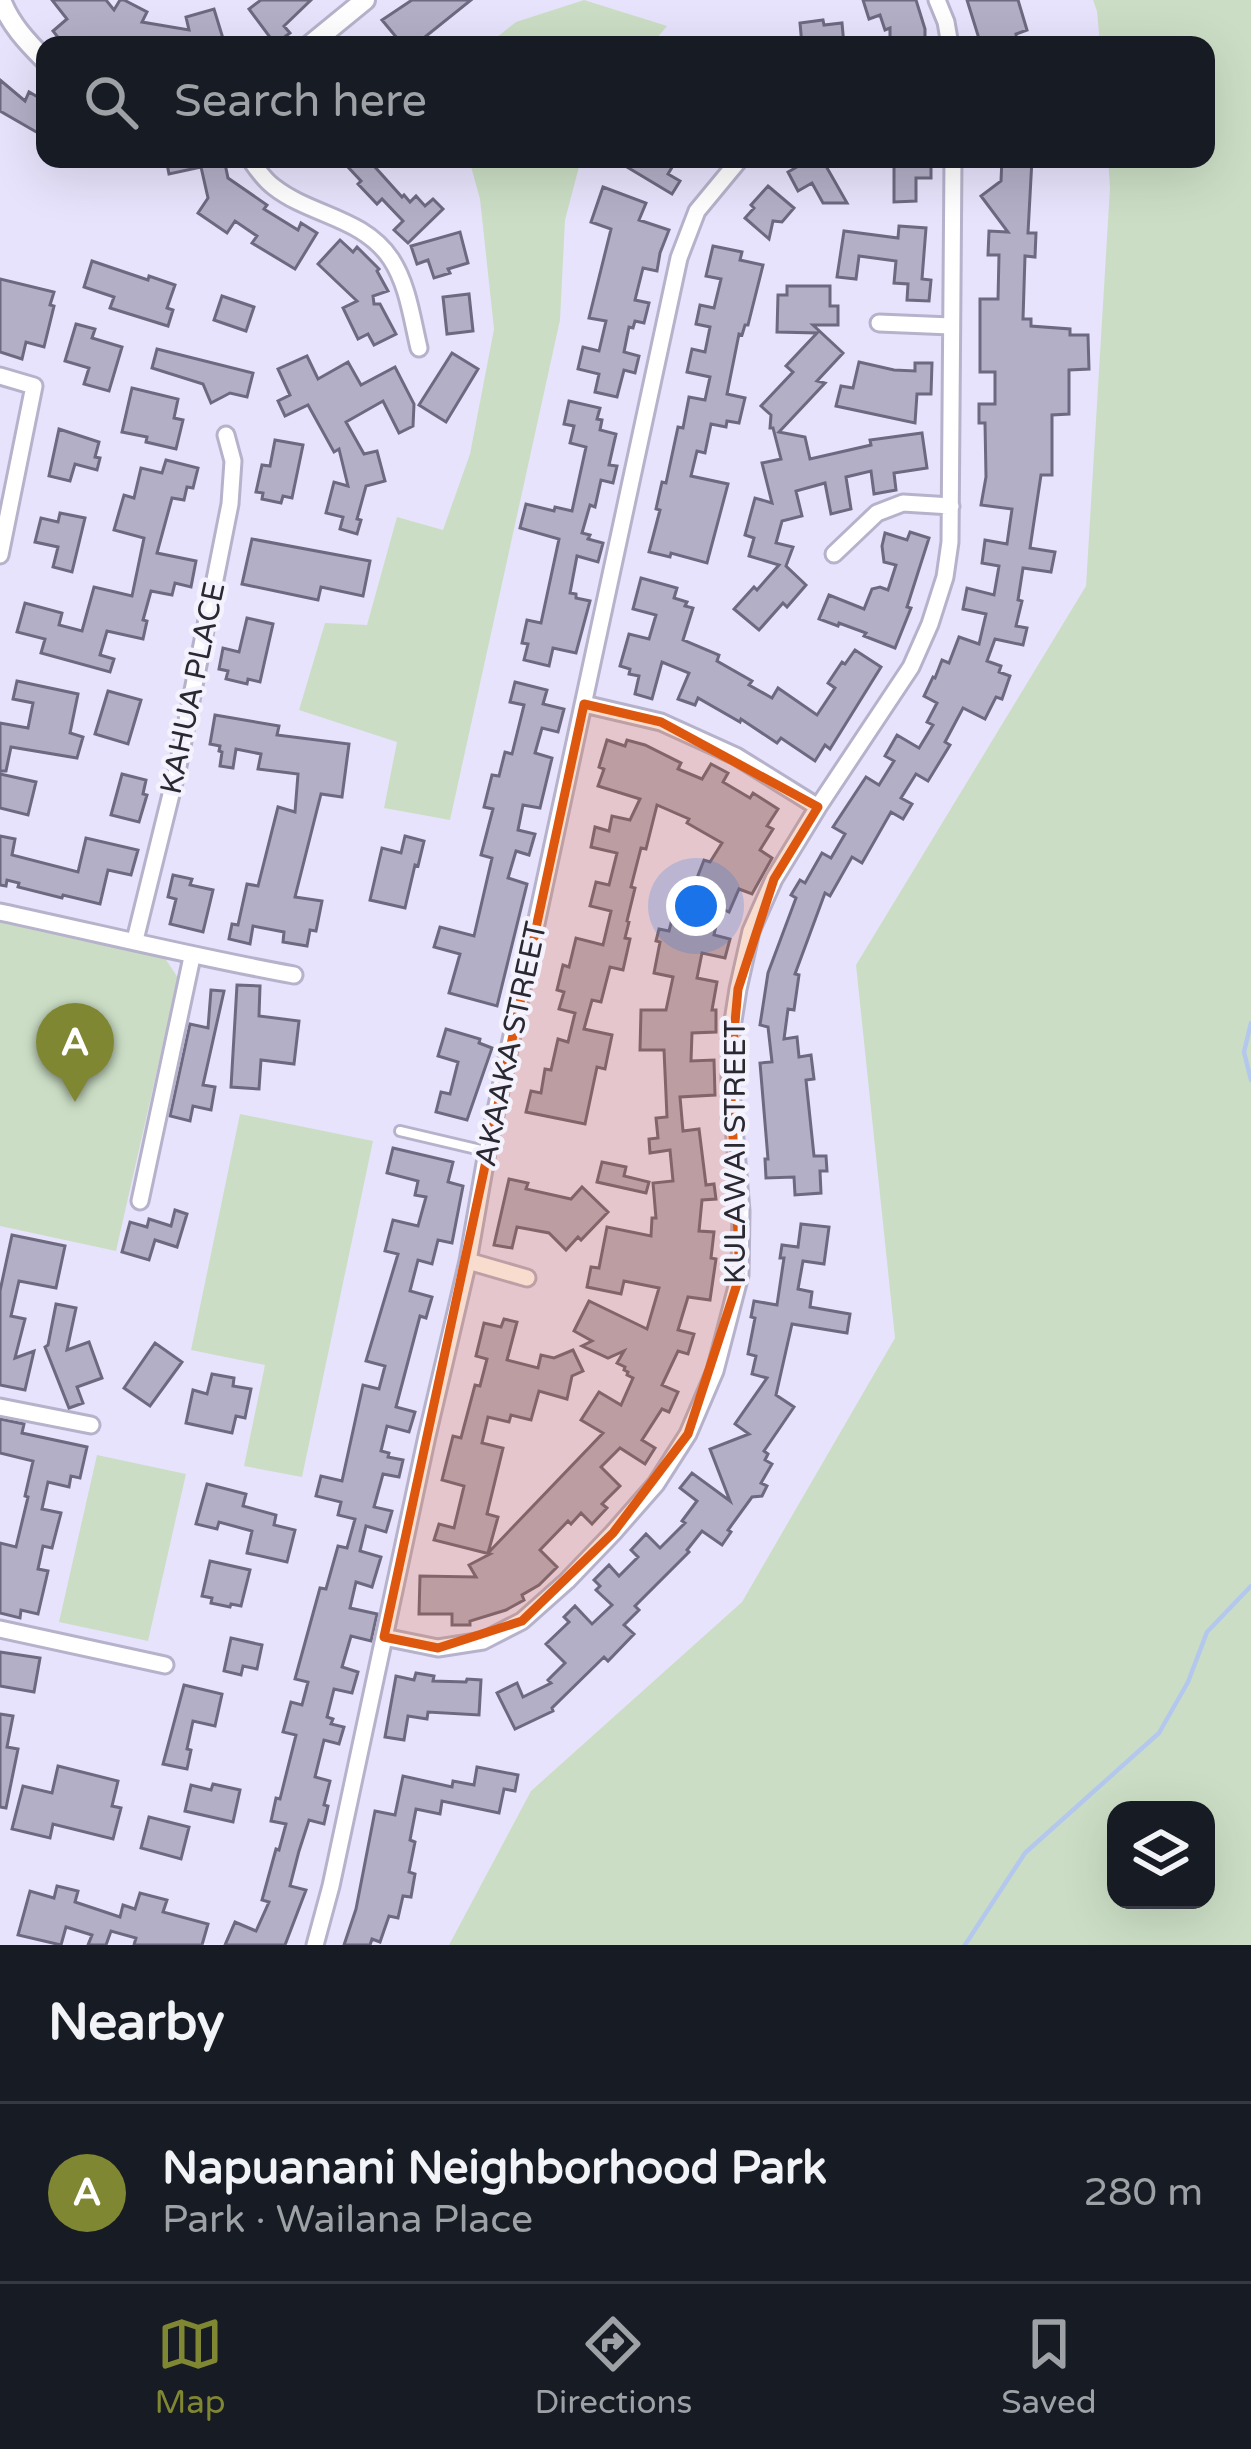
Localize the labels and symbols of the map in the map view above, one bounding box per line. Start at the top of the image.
street label: KAHUA PLACE [152,579,234,797]
your location [666,876,726,936]
street label: AKAAKA STREET [467,918,555,1170]
pin: A [36,1003,114,1102]
street label: KULAWAI STREET [717,1020,754,1284]

